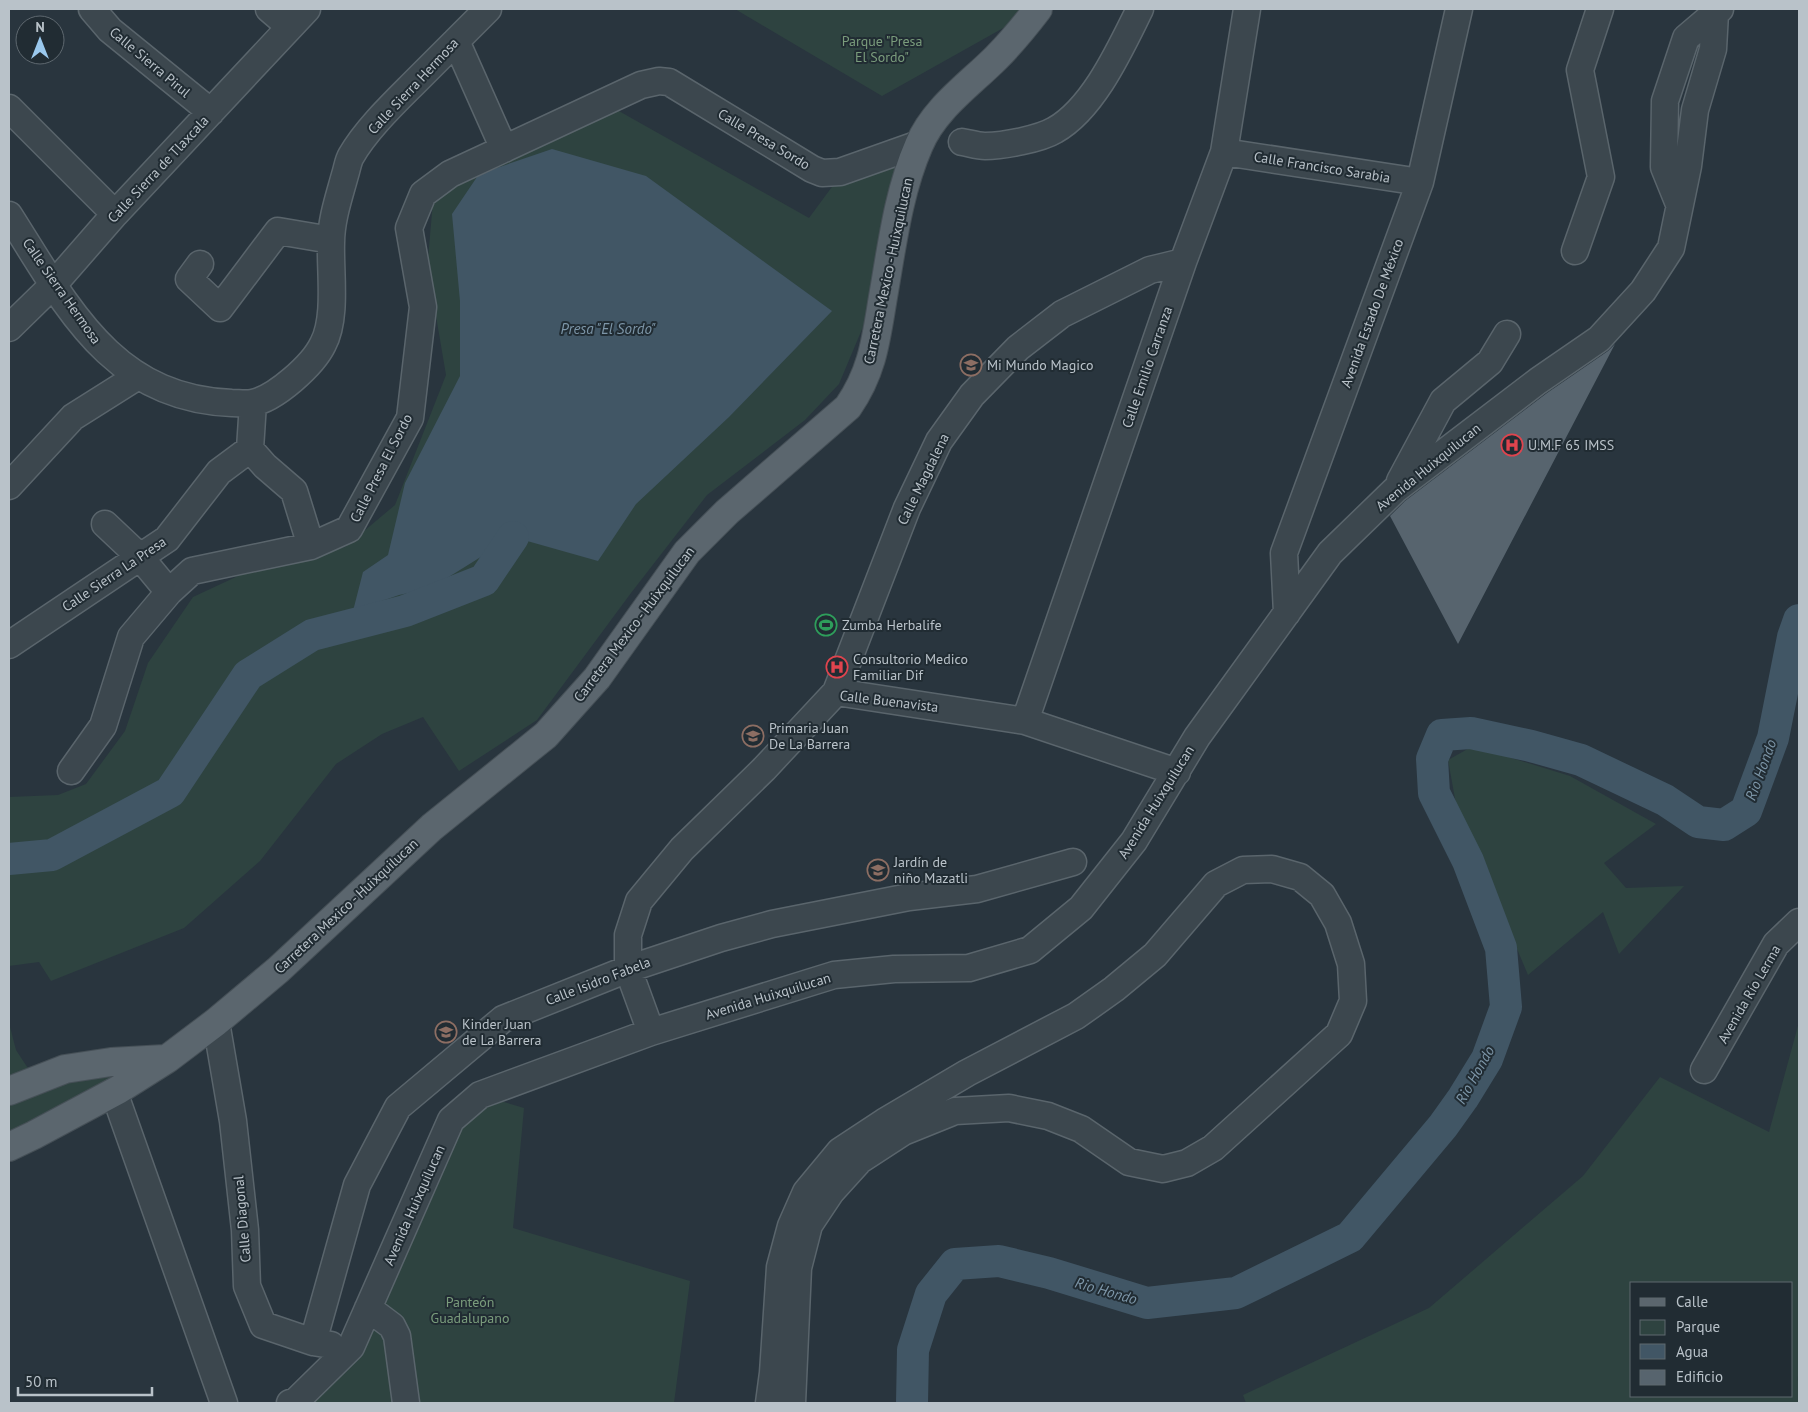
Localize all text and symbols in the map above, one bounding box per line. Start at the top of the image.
north arrow [15,15,65,65]
text: N [35,18,45,36]
street label: Calle Sierra Pirul [106,23,194,101]
park label: Parque "Presa El Sordo" [842,32,922,66]
street label: Calle Sierra Hermosa [364,34,462,138]
street label: Calle Presa Sordo [715,104,813,174]
street label: Calle Sierra de Tlaxcala [104,112,212,226]
street label: Calle Francisco Sarabia [1253,147,1392,187]
street label: Carretera Mexico - Huixquilucan [859,176,917,366]
street label: Calle Sierra Hermosa [19,235,105,347]
street label: Avenida Estado De México [1337,236,1407,390]
street label: Calle Emilio Carranza [1118,304,1176,430]
water label: Presa "El Sordo" [561,319,656,338]
school or university icon: Mi Mundo Magico [959,353,983,377]
place label: Mi Mundo Magico [987,356,1093,374]
street label: Calle Presa El Sordo [346,411,416,525]
street label: Avenida Huixquilucan [1372,419,1484,515]
street label: Calle Magdalena [893,430,953,528]
hospital icon: U.M.F 65 IMSS [1500,433,1524,457]
place label: U.M.F 65 IMSS [1528,436,1614,454]
street label: Calle Sierra La Presa [58,532,170,616]
street label: Carretera Mexico - Huixquilucan [570,543,698,705]
sports icon: Zumba Herbalife [814,613,838,637]
place label: Zumba Herbalife [842,616,942,634]
place label: Consultorio Medico Familiar Dif [853,650,968,684]
hospital icon: Consultorio Medico Familiar Dif [825,655,849,679]
street label: Calle Buenavista [839,686,939,716]
place label: Primaria Juan De La Barrera [769,719,850,753]
school or university icon: Primaria Juan De La Barrera [741,724,765,748]
water label: Rio Hondo [1741,737,1780,803]
street label: Avenida Huixquilucan [1114,742,1198,862]
street label: Carretera Mexico - Huixquilucan [270,835,422,977]
place label: Jardín de niño Mazatli [893,853,968,887]
school or university icon: Jardín de niño Mazatli [866,858,890,882]
street label: Avenida Río Lerma [1714,941,1785,1046]
street label: Calle Isidro Fabela [543,953,653,1009]
street label: Avenida Huixquilucan [703,968,833,1024]
place label: Kinder Juan de La Barrera [462,1015,542,1049]
school or university icon: Kinder Juan de La Barrera [434,1020,458,1044]
water label: Rio Hondo [1451,1042,1498,1107]
street label: Avenida Huixquilucan [379,1142,449,1268]
street label: Calle Diagonal [229,1175,255,1263]
water label: Rio Hondo [1073,1273,1139,1308]
legend [1630,1282,1793,1397]
text: Calle [1676,1292,1708,1311]
park label: Panteón Guadalupano [431,1293,509,1327]
text: Parque [1676,1317,1720,1336]
text: Agua [1676,1342,1708,1361]
scale bar [18,1364,151,1396]
text: Edificio [1676,1367,1723,1386]
text: 50 m [25,1372,58,1391]

